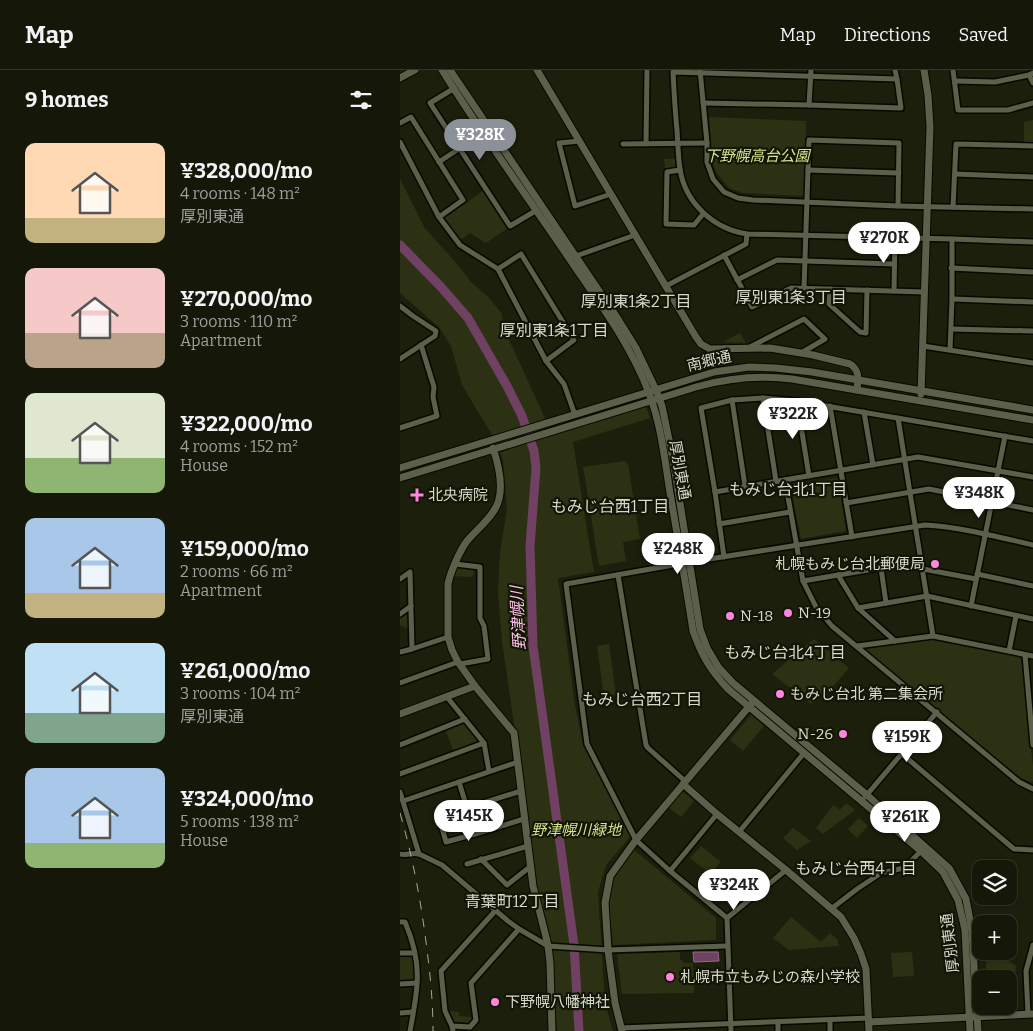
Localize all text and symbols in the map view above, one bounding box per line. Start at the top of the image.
text: Map [25,21,74,49]
text: Map [780,24,816,46]
text: Directions [844,24,931,46]
text: Saved [959,24,1008,46]
icon: filters [347,86,375,114]
text: 9 homes [25,87,109,113]
pin: ¥328K [445,118,515,161]
text: ¥328K [455,125,505,144]
park label: 下野幌高台公園 [704,147,811,165]
text: ¥328,000/mo [180,158,313,184]
icon: home [65,163,125,223]
text: 4 rooms · 148 m² [180,184,300,203]
text: 厚別東通 [180,207,244,226]
pin: ¥270K [849,222,919,264]
text: ¥270K [859,228,909,247]
text: ¥270,000/mo [180,286,312,312]
icon: home [65,288,125,348]
district label: 厚別東1条3丁目 [735,288,847,307]
district label: 厚別東1条2丁目 [580,292,692,311]
text: 3 rooms · 110 m² [180,312,298,331]
district label: 厚別東1条1丁目 [500,321,609,340]
text: Apartment [180,331,262,350]
street label: 南郷通 [685,347,733,375]
pin: ¥322K [758,398,828,440]
text: ¥322K [768,404,818,423]
text: ¥322,000/mo [180,411,313,437]
icon: home [65,413,125,473]
text: 4 rooms · 152 m² [180,437,298,456]
street label: 厚別東通 [666,439,694,501]
text: House [180,456,228,475]
pin: ¥348K [944,476,1014,519]
district label: もみじ台北1丁目 [729,480,847,499]
text: ¥348K [954,483,1004,502]
place label: 北央病院 [428,486,488,504]
marker: 北央病院 [410,488,424,502]
district label: もみじ台西1丁目 [551,497,669,516]
pin: ¥248K [643,532,713,575]
text: ¥159,000/mo [180,536,309,562]
icon: home [65,538,125,598]
text: ¥248K [653,539,703,558]
place label: 札幌もみじ台北郵便局 [775,555,925,573]
marker: 札幌もみじ台北郵便局 [929,558,941,570]
text: 2 rooms · 66 m² [180,562,293,581]
text: Apartment [180,581,262,600]
water label: 野津幌川 [507,584,529,650]
place label: N-19 [798,604,831,622]
place label: N-18 [740,607,773,625]
marker: N-19 [782,607,794,619]
marker: N-18 [724,610,736,622]
district label: もみじ台北4丁目 [724,643,846,662]
text: ¥261,000/mo [180,658,310,684]
icon: home [65,663,125,723]
text: 3 rooms · 104 m² [180,684,300,703]
place label: もみじ台北 第二集会所 [790,685,943,703]
marker: もみじ台北 第二集会所 [774,688,786,700]
district label: もみじ台西2丁目 [582,690,702,709]
text: 厚別東通 [180,707,244,726]
pin: ¥159K [872,720,942,763]
place label: N-26 [798,725,833,743]
text: ¥159K [883,727,931,746]
marker: N-26 [837,728,849,740]
text: ¥324,000/mo [180,786,314,812]
icon: home [65,788,125,848]
pin: ¥145K [434,800,504,842]
pin: ¥261K [870,800,940,843]
text: ¥145K [445,806,493,825]
text: ¥261K [881,807,929,826]
text: 5 rooms · 138 m² [180,812,299,831]
park label: 野津幌川緑地 [531,821,623,839]
text: House [180,831,228,850]
district label: もみじ台西4丁目 [795,859,917,878]
map controls [972,860,1017,1015]
button: layers [972,860,1017,905]
pin: ¥324K [699,868,769,911]
text: ¥324K [709,875,759,894]
district label: 青葉町12丁目 [464,892,560,911]
street label: 厚別東通 [937,912,963,974]
button: + [972,915,1017,960]
place label: 札幌市立もみじの森小学校 [680,968,860,986]
button: − [972,970,1017,1015]
marker: 札幌市立もみじの森小学校 [664,971,676,983]
place label: 下野幌八幡神社 [505,993,610,1011]
marker: 下野幌八幡神社 [489,996,501,1008]

